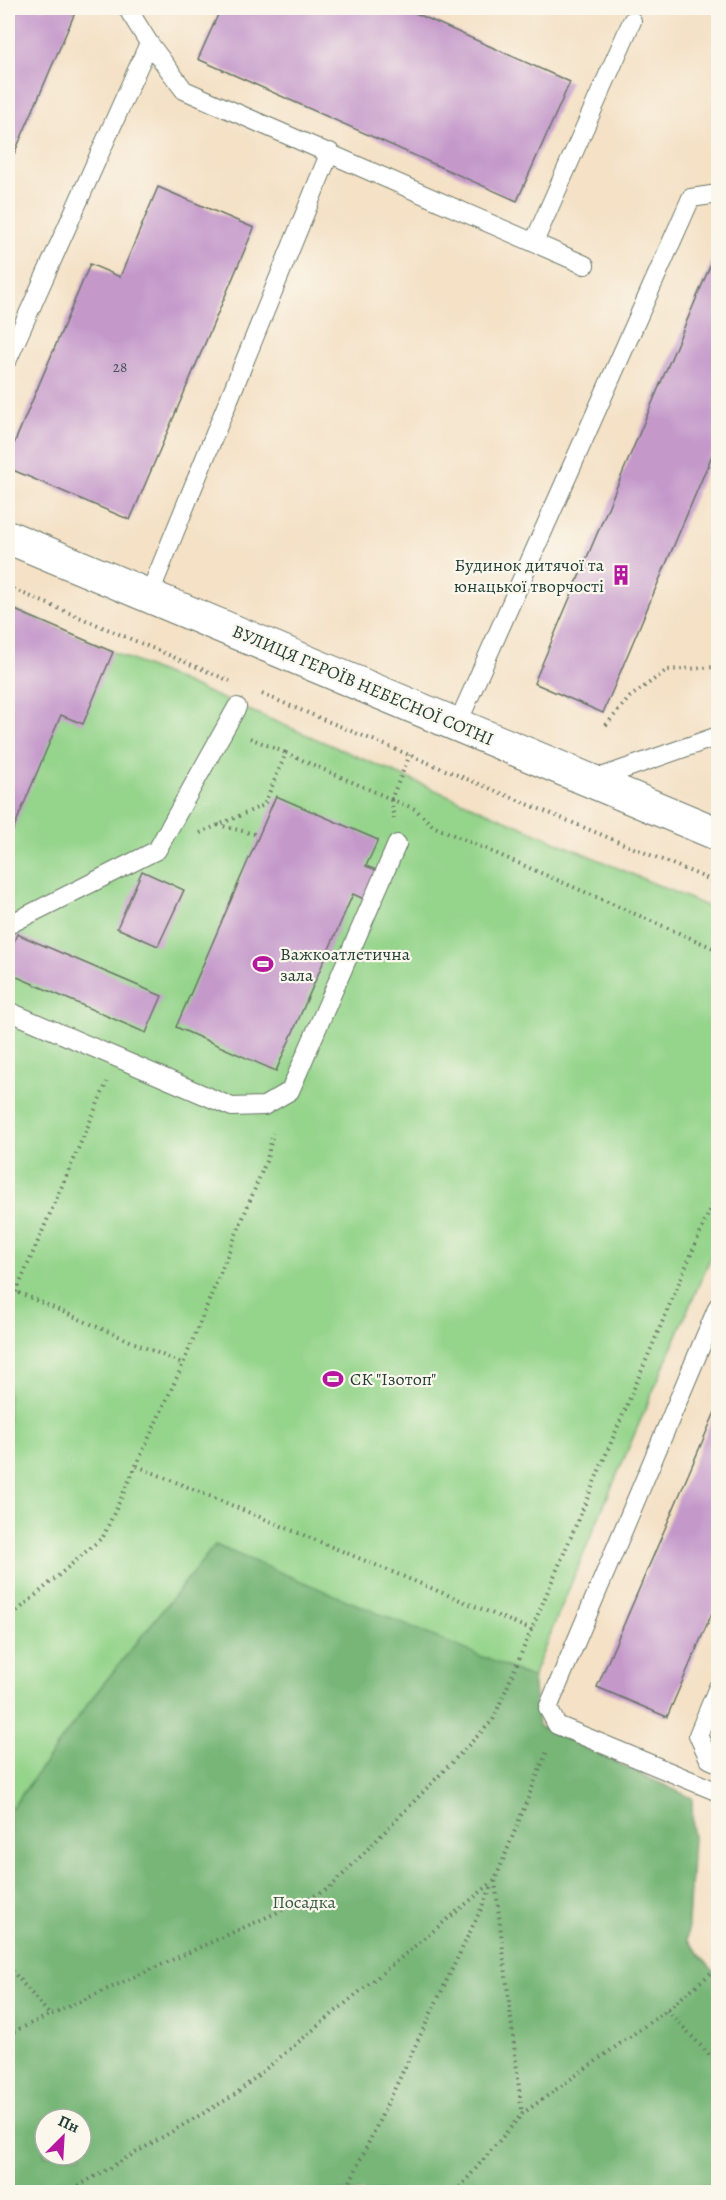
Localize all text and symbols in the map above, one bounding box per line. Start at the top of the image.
house number: 28 [113,357,127,377]
place label: Будинок дитячої та юнацької творчості [454,553,605,598]
building icon: Будинок дитячої та юнацької творчості [609,563,633,587]
street label: ВУЛИЦЯ ГЕРОЇВ НЕБЕСНОЇ СОТНІ [229,619,497,751]
place label: Важкоатлетична зала [280,942,411,987]
sports icon: Важкоатлетична зала [251,952,275,976]
sports icon: СК "Ізотоп" [321,1367,345,1391]
place label: СК "Ізотоп" [350,1367,436,1391]
park label: Посадка [272,1890,336,1914]
north arrow [33,2107,93,2167]
text: Пн [55,2110,83,2139]

